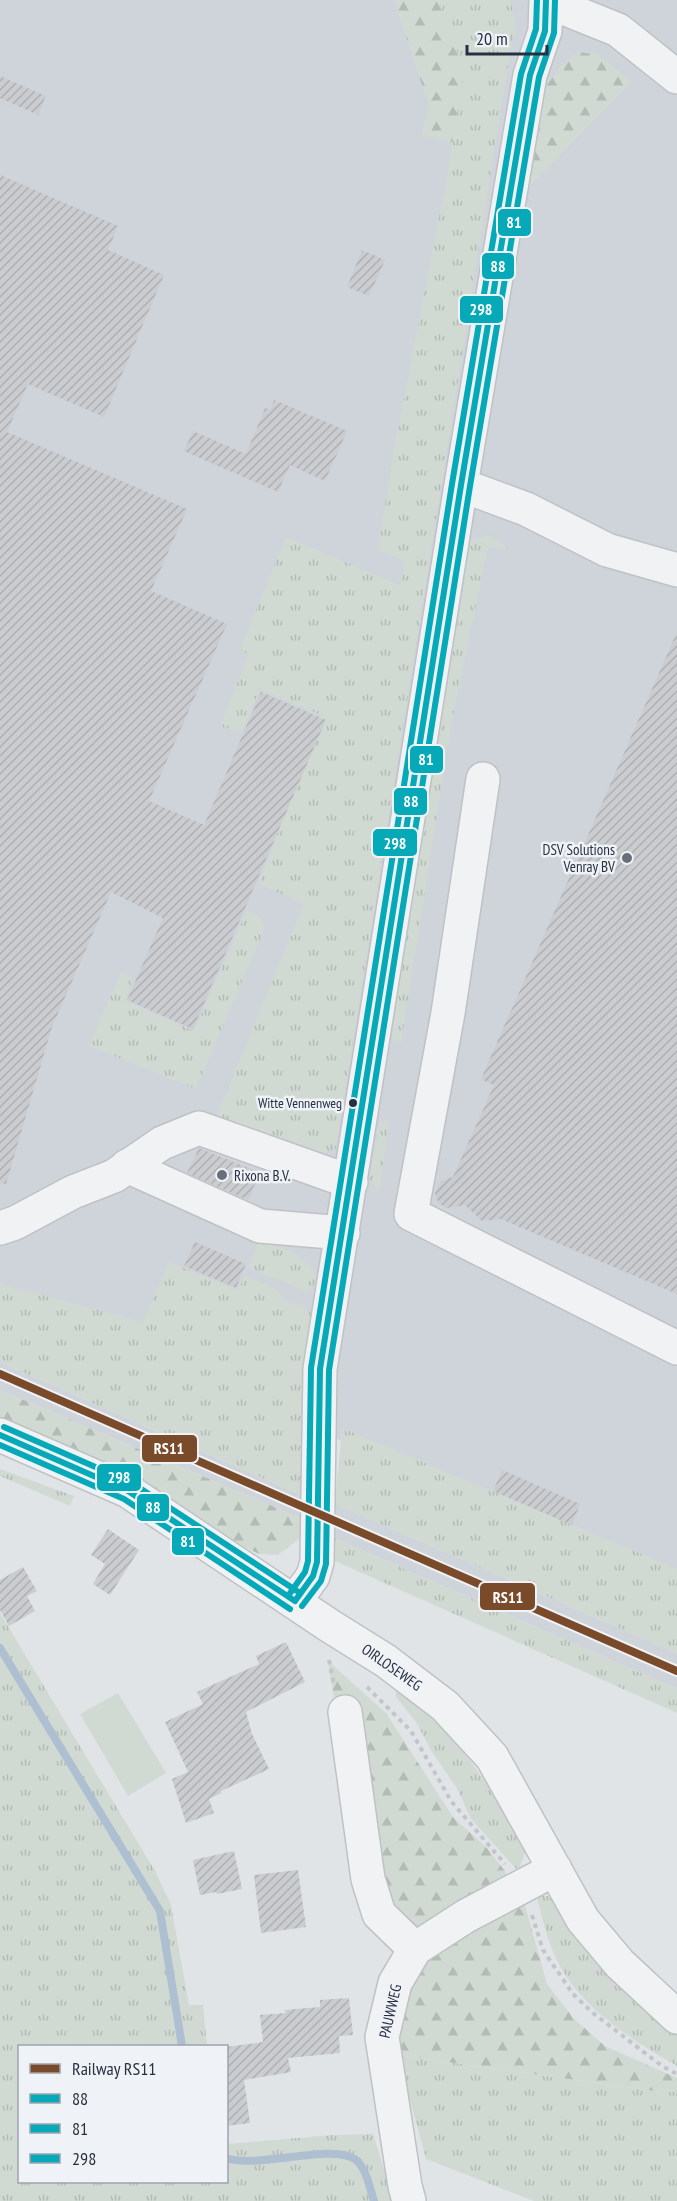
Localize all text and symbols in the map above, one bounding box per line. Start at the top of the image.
scale bar [467,18,546,56]
text: 20 m [476,27,508,50]
line badge: 81 [497,208,532,237]
text: 81 [506,212,522,232]
line badge: 88 [481,252,515,280]
text: 88 [490,256,506,276]
line badge: 298 [459,295,504,324]
text: 298 [470,299,492,319]
line badge: 81 [409,745,444,774]
text: 81 [418,749,434,769]
line badge: 88 [393,787,428,816]
text: 88 [403,791,419,811]
line badge: 298 [372,828,418,857]
text: 298 [384,833,406,853]
place label: DSV Solutions Venray BV [543,840,615,876]
marker: DSV Solutions Venray BV [620,851,634,865]
place label: Witte Vennenweg [258,1094,342,1112]
marker: Witte Vennenweg [347,1097,359,1109]
place label: Rixona B.V. [234,1166,291,1185]
marker: Rixona B.V. [215,1168,229,1182]
line badge: RS11 [141,1434,198,1463]
text: RS11 [154,1438,184,1458]
line badge: 298 [96,1463,142,1492]
text: 298 [108,1467,130,1487]
line badge: 88 [136,1493,170,1522]
text: 88 [145,1497,161,1517]
line badge: 81 [171,1527,205,1556]
text: 81 [180,1531,196,1551]
line badge: RS11 [479,1582,536,1611]
text: RS11 [493,1587,523,1607]
street label: OIRLOSEWEG [358,1639,426,1695]
street label: PAUWWEG [375,1982,405,2040]
legend [18,2045,228,2183]
text: Railway RS11 [72,2057,156,2080]
text: 88 [72,2087,88,2110]
text: 81 [72,2117,88,2140]
text: 298 [72,2147,96,2170]

